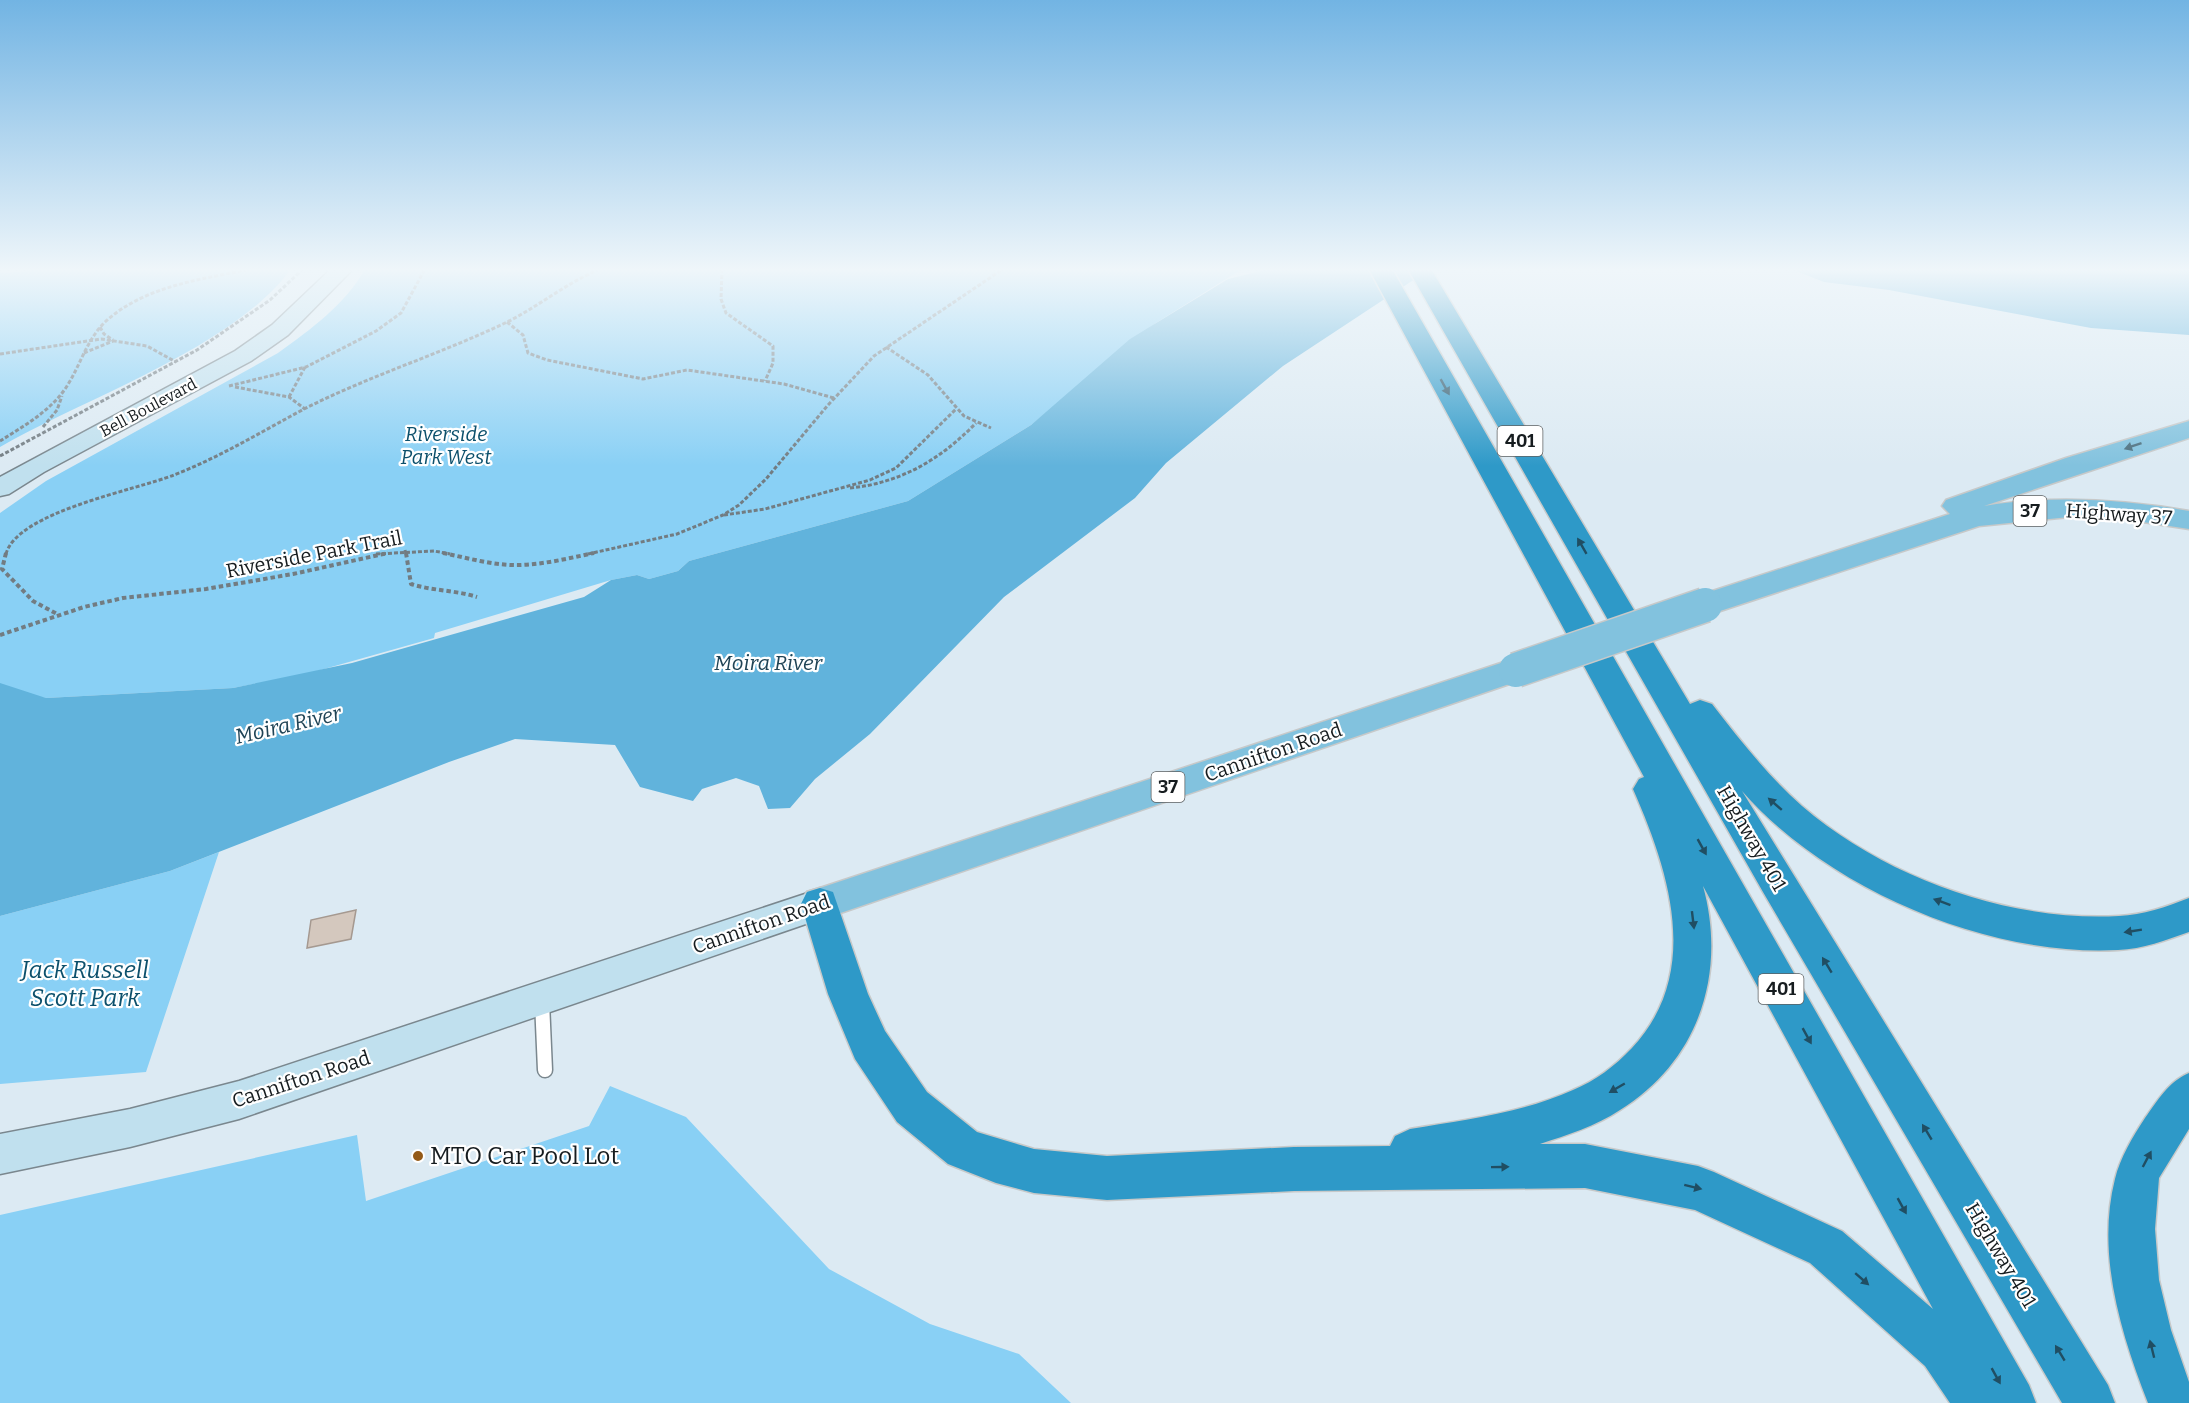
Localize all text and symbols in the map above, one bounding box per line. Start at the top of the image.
street label: Bell Boulevard [97,374,200,441]
one-way arrow [1440,379,1450,396]
park label: Riverside Park West [401,422,492,469]
road number: 401 [1498,426,1543,456]
one-way arrow [2124,441,2142,451]
road number: 37 [2014,496,2046,526]
street label: Highway 37 [2065,498,2173,530]
street label: Riverside Park Trail [224,525,404,583]
one-way arrow [1577,538,1588,554]
water label: Moira River [714,650,824,676]
water label: Moira River [232,700,345,750]
street label: Cannifton Road [1201,717,1345,787]
road number: 37 [1152,772,1184,802]
street label: Highway 401 [1712,781,1792,895]
one-way arrow [1768,798,1783,811]
one-way arrow [1697,839,1707,856]
street label: Cannifton Road [689,889,833,959]
one-way arrow [1933,897,1951,906]
one-way arrow [1689,910,1698,929]
one-way arrow [2123,927,2142,936]
park label: Jack Russell Scott Park [19,956,149,1012]
one-way arrow [1821,957,1832,973]
road number: 401 [1758,974,1804,1004]
one-way arrow [1802,1027,1812,1044]
street label: Cannifton Road [229,1045,373,1113]
one-way arrow [1609,1082,1625,1093]
one-way arrow [1922,1124,1933,1140]
place label: MTO Car Pool Lot [430,1142,619,1170]
marker: MTO Car Pool Lot [411,1149,425,1163]
one-way arrow [2142,1150,2152,1167]
one-way arrow [1490,1162,1509,1172]
one-way arrow [1684,1183,1702,1193]
one-way arrow [1897,1198,1907,1215]
street label: Highway 401 [1960,1198,2042,1312]
one-way arrow [1855,1272,1870,1286]
one-way arrow [2147,1339,2156,1357]
one-way arrow [2055,1345,2066,1361]
one-way arrow [1991,1368,2001,1385]

